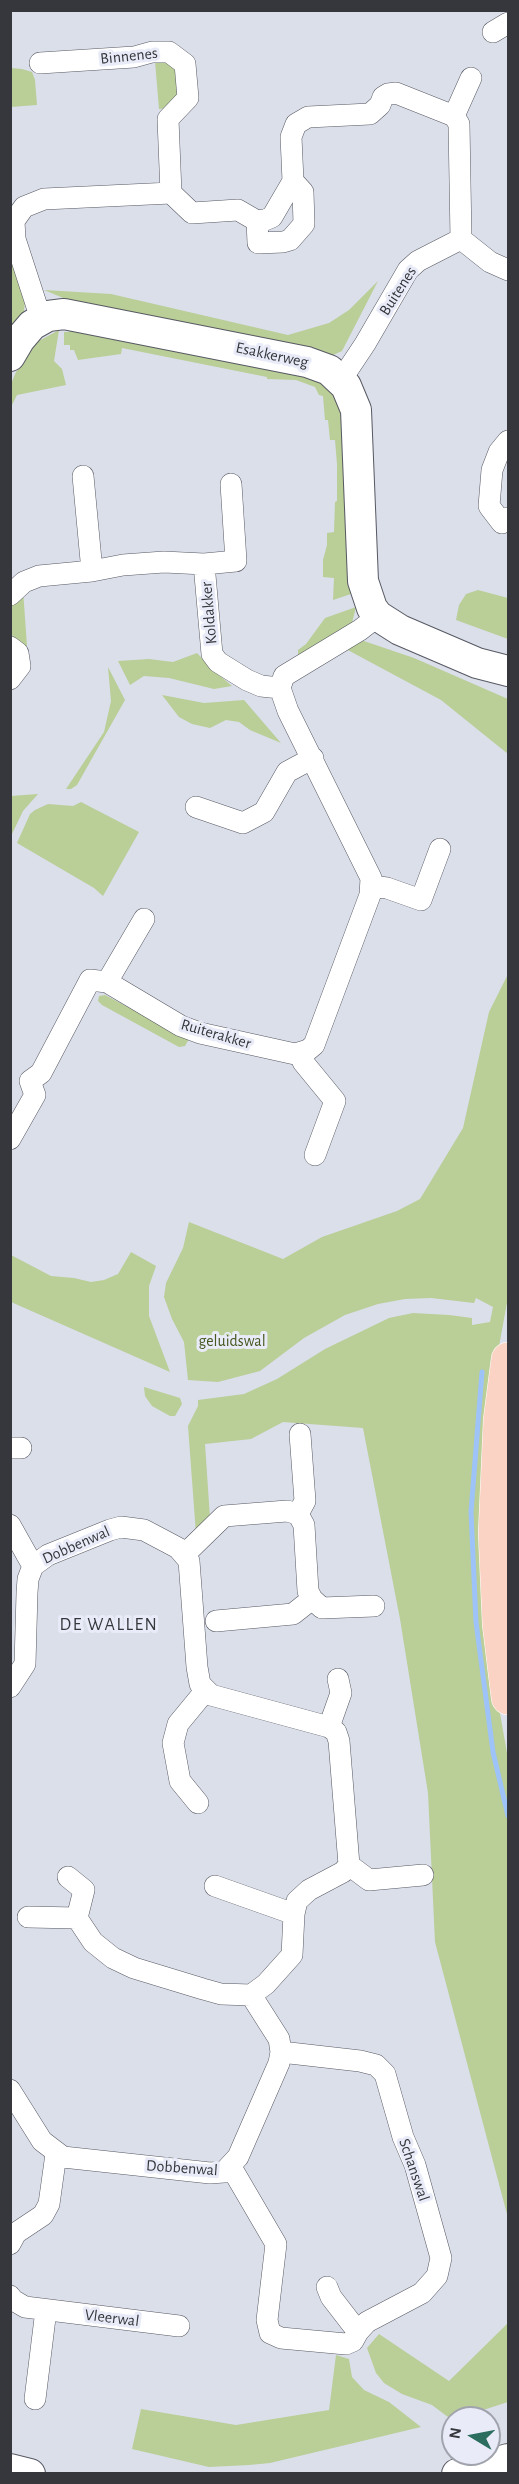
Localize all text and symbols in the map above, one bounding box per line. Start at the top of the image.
street label: Binnenes [99,43,159,69]
street label: Buitenes [375,263,421,319]
street label: Esakkerweg [234,338,310,372]
street label: Koldakker [197,581,221,645]
street label: Ruiterakker [179,1015,253,1053]
park label: geluidswal [198,1331,266,1351]
street label: Dobbenwal [39,1522,113,1568]
district label: DE WALLEN [60,1614,158,1636]
street label: Schanswal [394,2136,434,2204]
street label: Dobbenwal [145,2156,219,2180]
street label: Vleerwal [84,2305,140,2331]
north arrow [441,2406,501,2466]
text: N [446,2426,464,2440]

